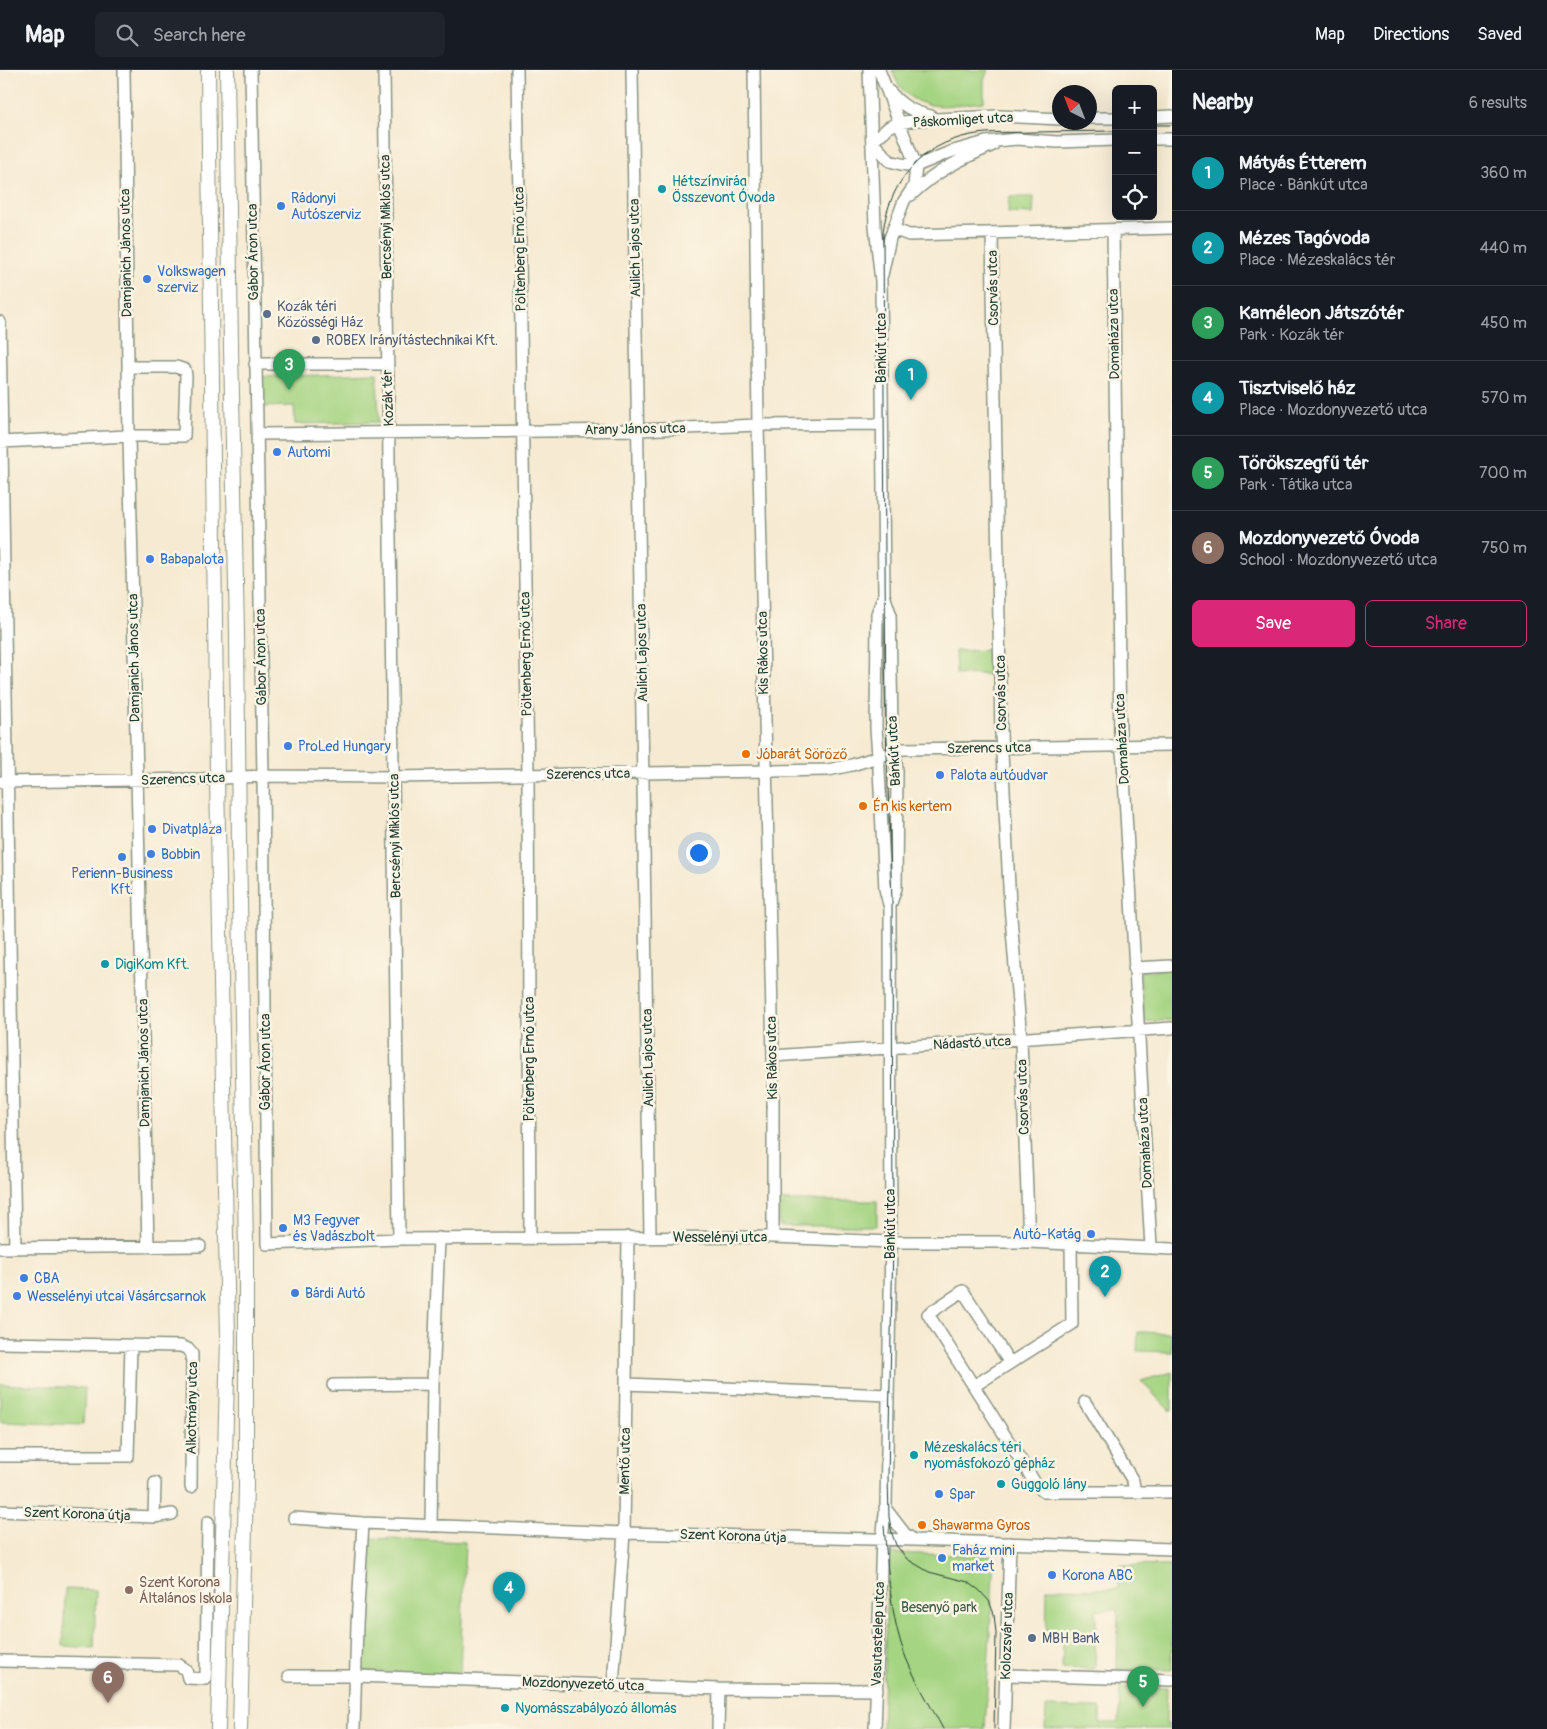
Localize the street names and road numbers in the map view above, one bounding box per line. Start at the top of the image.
street label: Páskomliget utca [912,109,1014,131]
street label: Bercsényi Miklós utca [376,154,396,280]
street label: Pöltenberg Ernő utca [510,186,530,312]
street label: Damjanich János utca [116,188,136,318]
street label: Aulich Lajos utca [626,198,644,298]
street label: Gábor Áron utca [243,203,262,301]
street label: Csorvás utca [984,250,1002,326]
street label: Domaháza utca [1105,288,1123,380]
street label: Bánkút utca [873,313,890,383]
street label: Kozák tér [379,369,397,427]
street label: Arany János utca [584,420,686,438]
street label: Pöltenberg Ernő utca [516,591,536,717]
street label: Damjanich János utca [124,593,144,723]
street label: Aulich Lajos utca [633,603,651,703]
street label: Gábor Áron utca [251,608,270,706]
street label: Kis Rákos utca [754,611,772,695]
street label: Csorvás utca [992,655,1010,731]
street label: Domaháza utca [1111,693,1133,785]
street label: Bánkút utca [884,715,904,787]
street label: Szerencs utca [947,739,1031,757]
street label: Szerencs utca [546,765,630,783]
street label: Szerencs utca [141,769,225,789]
street label: Bercsényi Miklós utca [385,773,405,899]
street label: Pöltenberg Ernő utca [521,997,538,1121]
street label: Damjanich János utca [134,998,154,1128]
street label: Aulich Lajos utca [639,1008,657,1108]
street label: Gábor Áron utca [256,1013,274,1111]
street label: Kis Rákos utca [763,1016,781,1100]
street label: Nádastó utca [932,1032,1012,1054]
street label: Csorvás utca [1013,1059,1033,1135]
street label: Domaháza utca [1134,1097,1156,1189]
street label: Bánkút utca [882,1189,899,1259]
street label: Wesselényi utca [673,1229,767,1246]
street label: Alkotmány utca [183,1361,201,1455]
street label: Mentő utca [616,1427,634,1495]
street label: Szent Korona útja [23,1504,131,1524]
street label: Szent Korona útja [679,1526,787,1546]
street label: Vasutastelep utca [868,1581,888,1687]
street label: Kolozsvár utca [997,1592,1017,1680]
street label: Mozdonyvezető utca [521,1673,645,1695]

